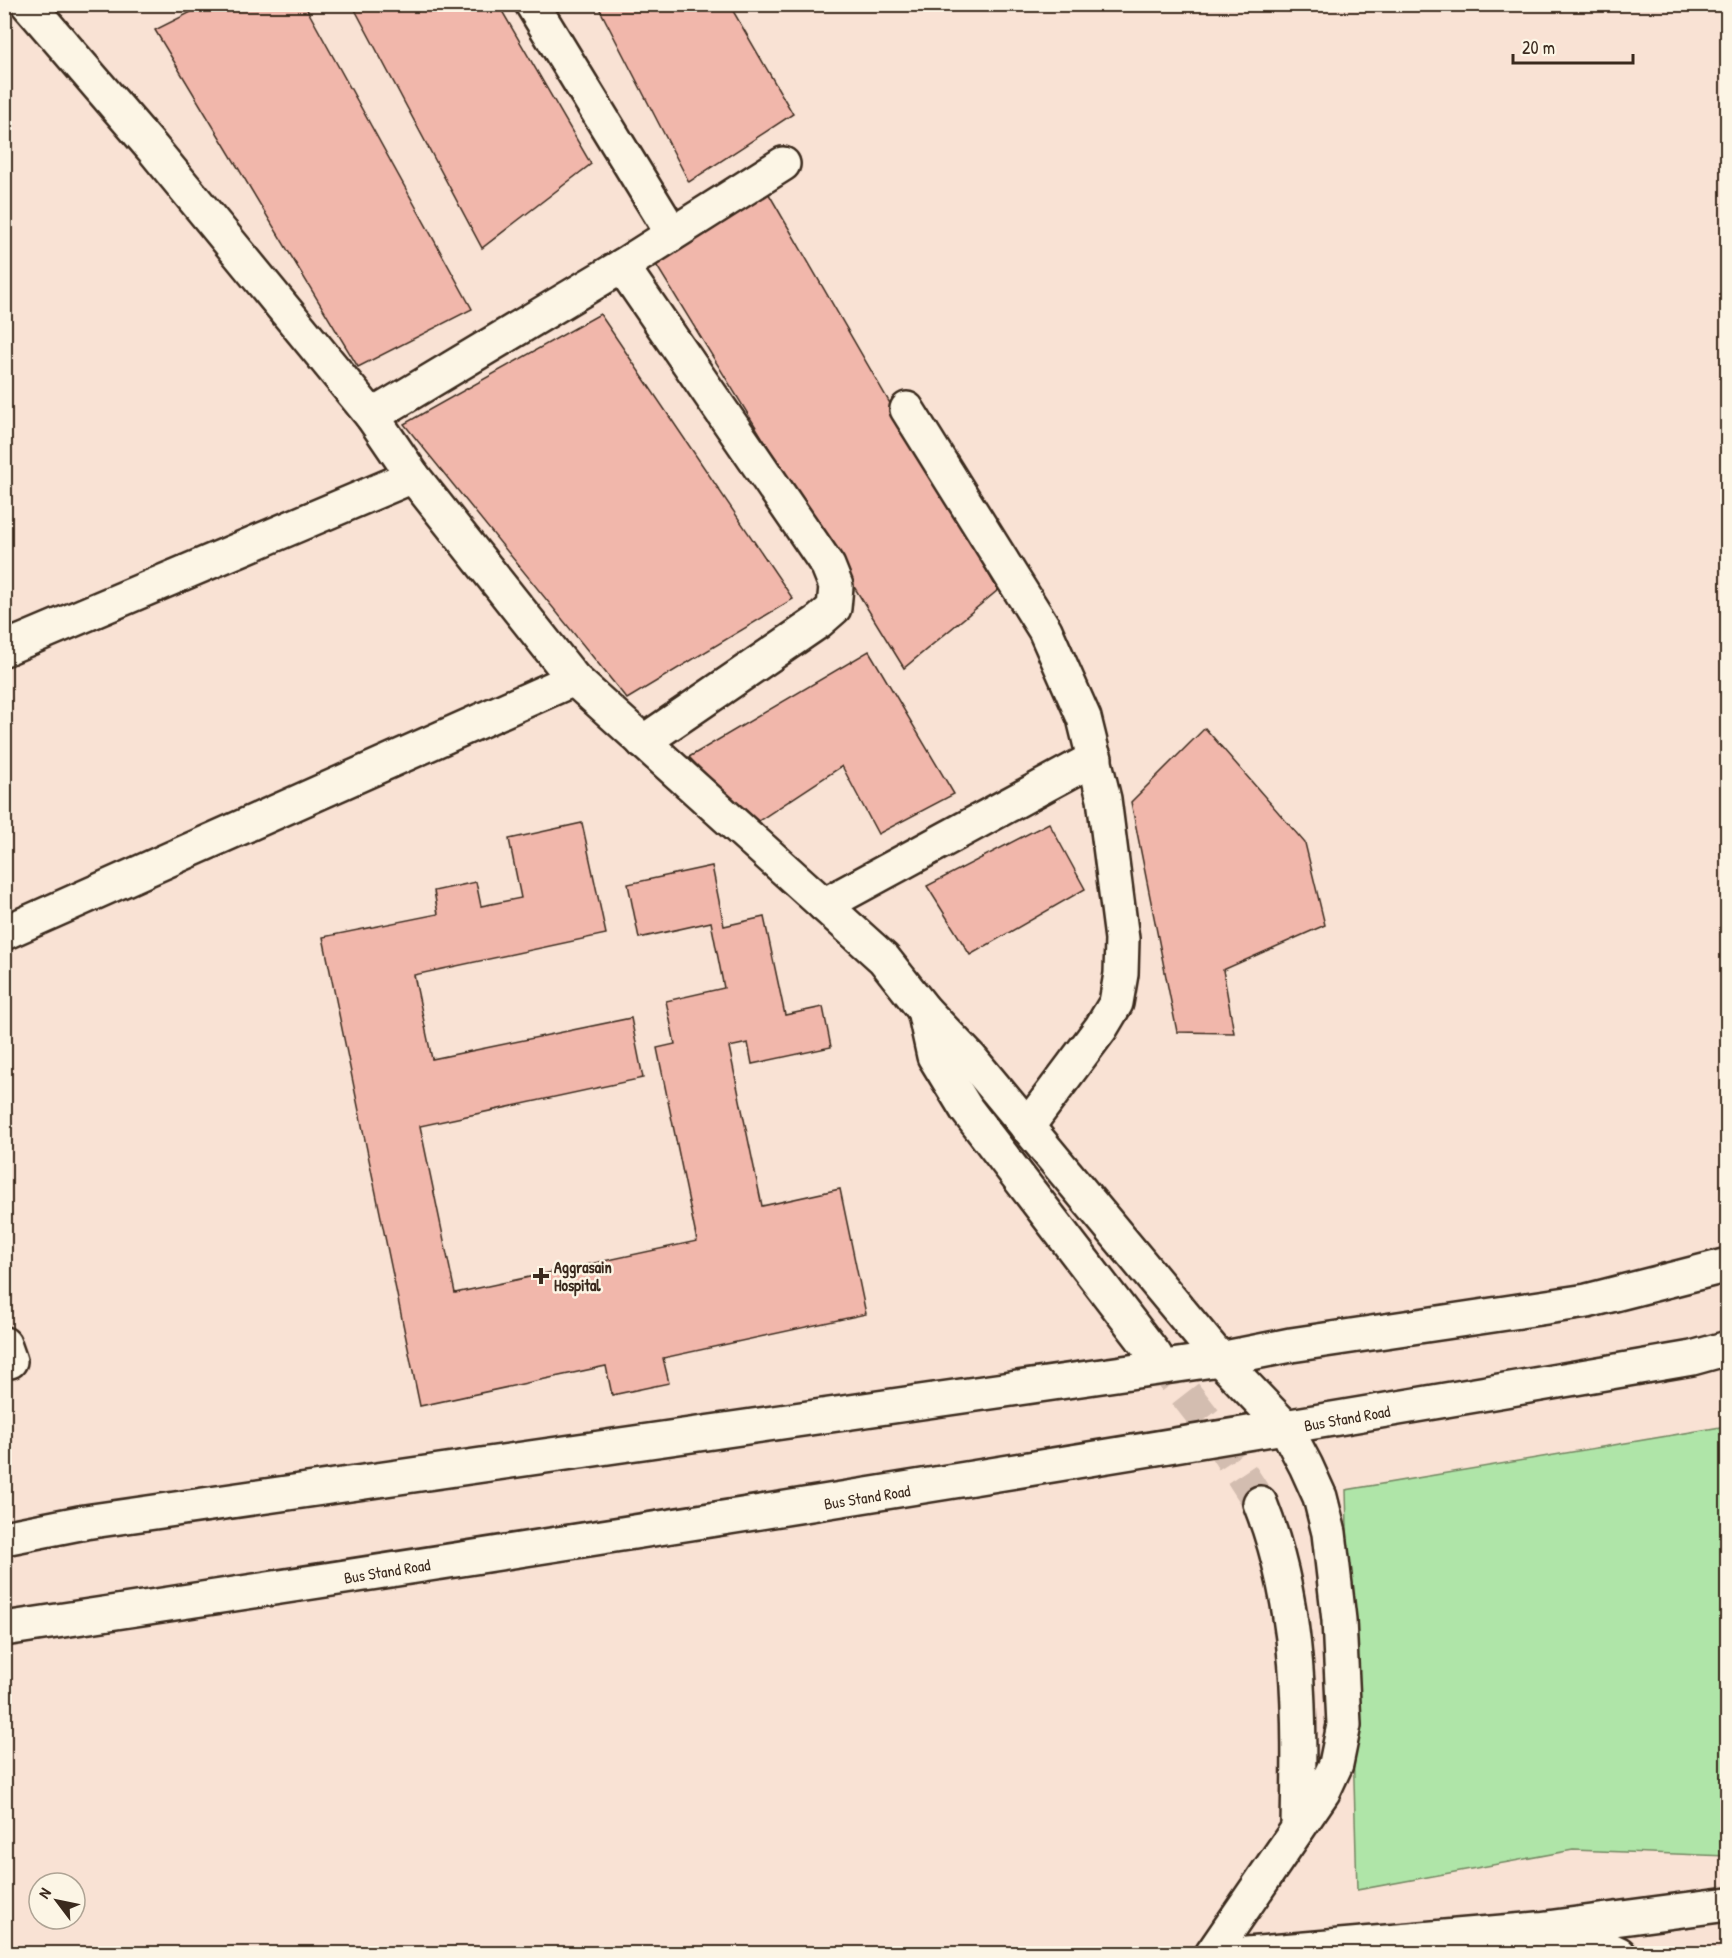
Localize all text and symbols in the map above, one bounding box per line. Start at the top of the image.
scale bar [1513,27,1633,65]
text: 20 m [1522,35,1555,60]
place label: Aggrasain Hospital [554,1256,612,1297]
marker: Aggrasain Hospital [532,1267,550,1285]
street label: Bus Stand Road [1302,1400,1392,1436]
street label: Bus Stand Road [822,1479,912,1515]
street label: Bus Stand Road [342,1553,432,1589]
north arrow [27,1871,87,1931]
text: N [33,1883,56,1902]

